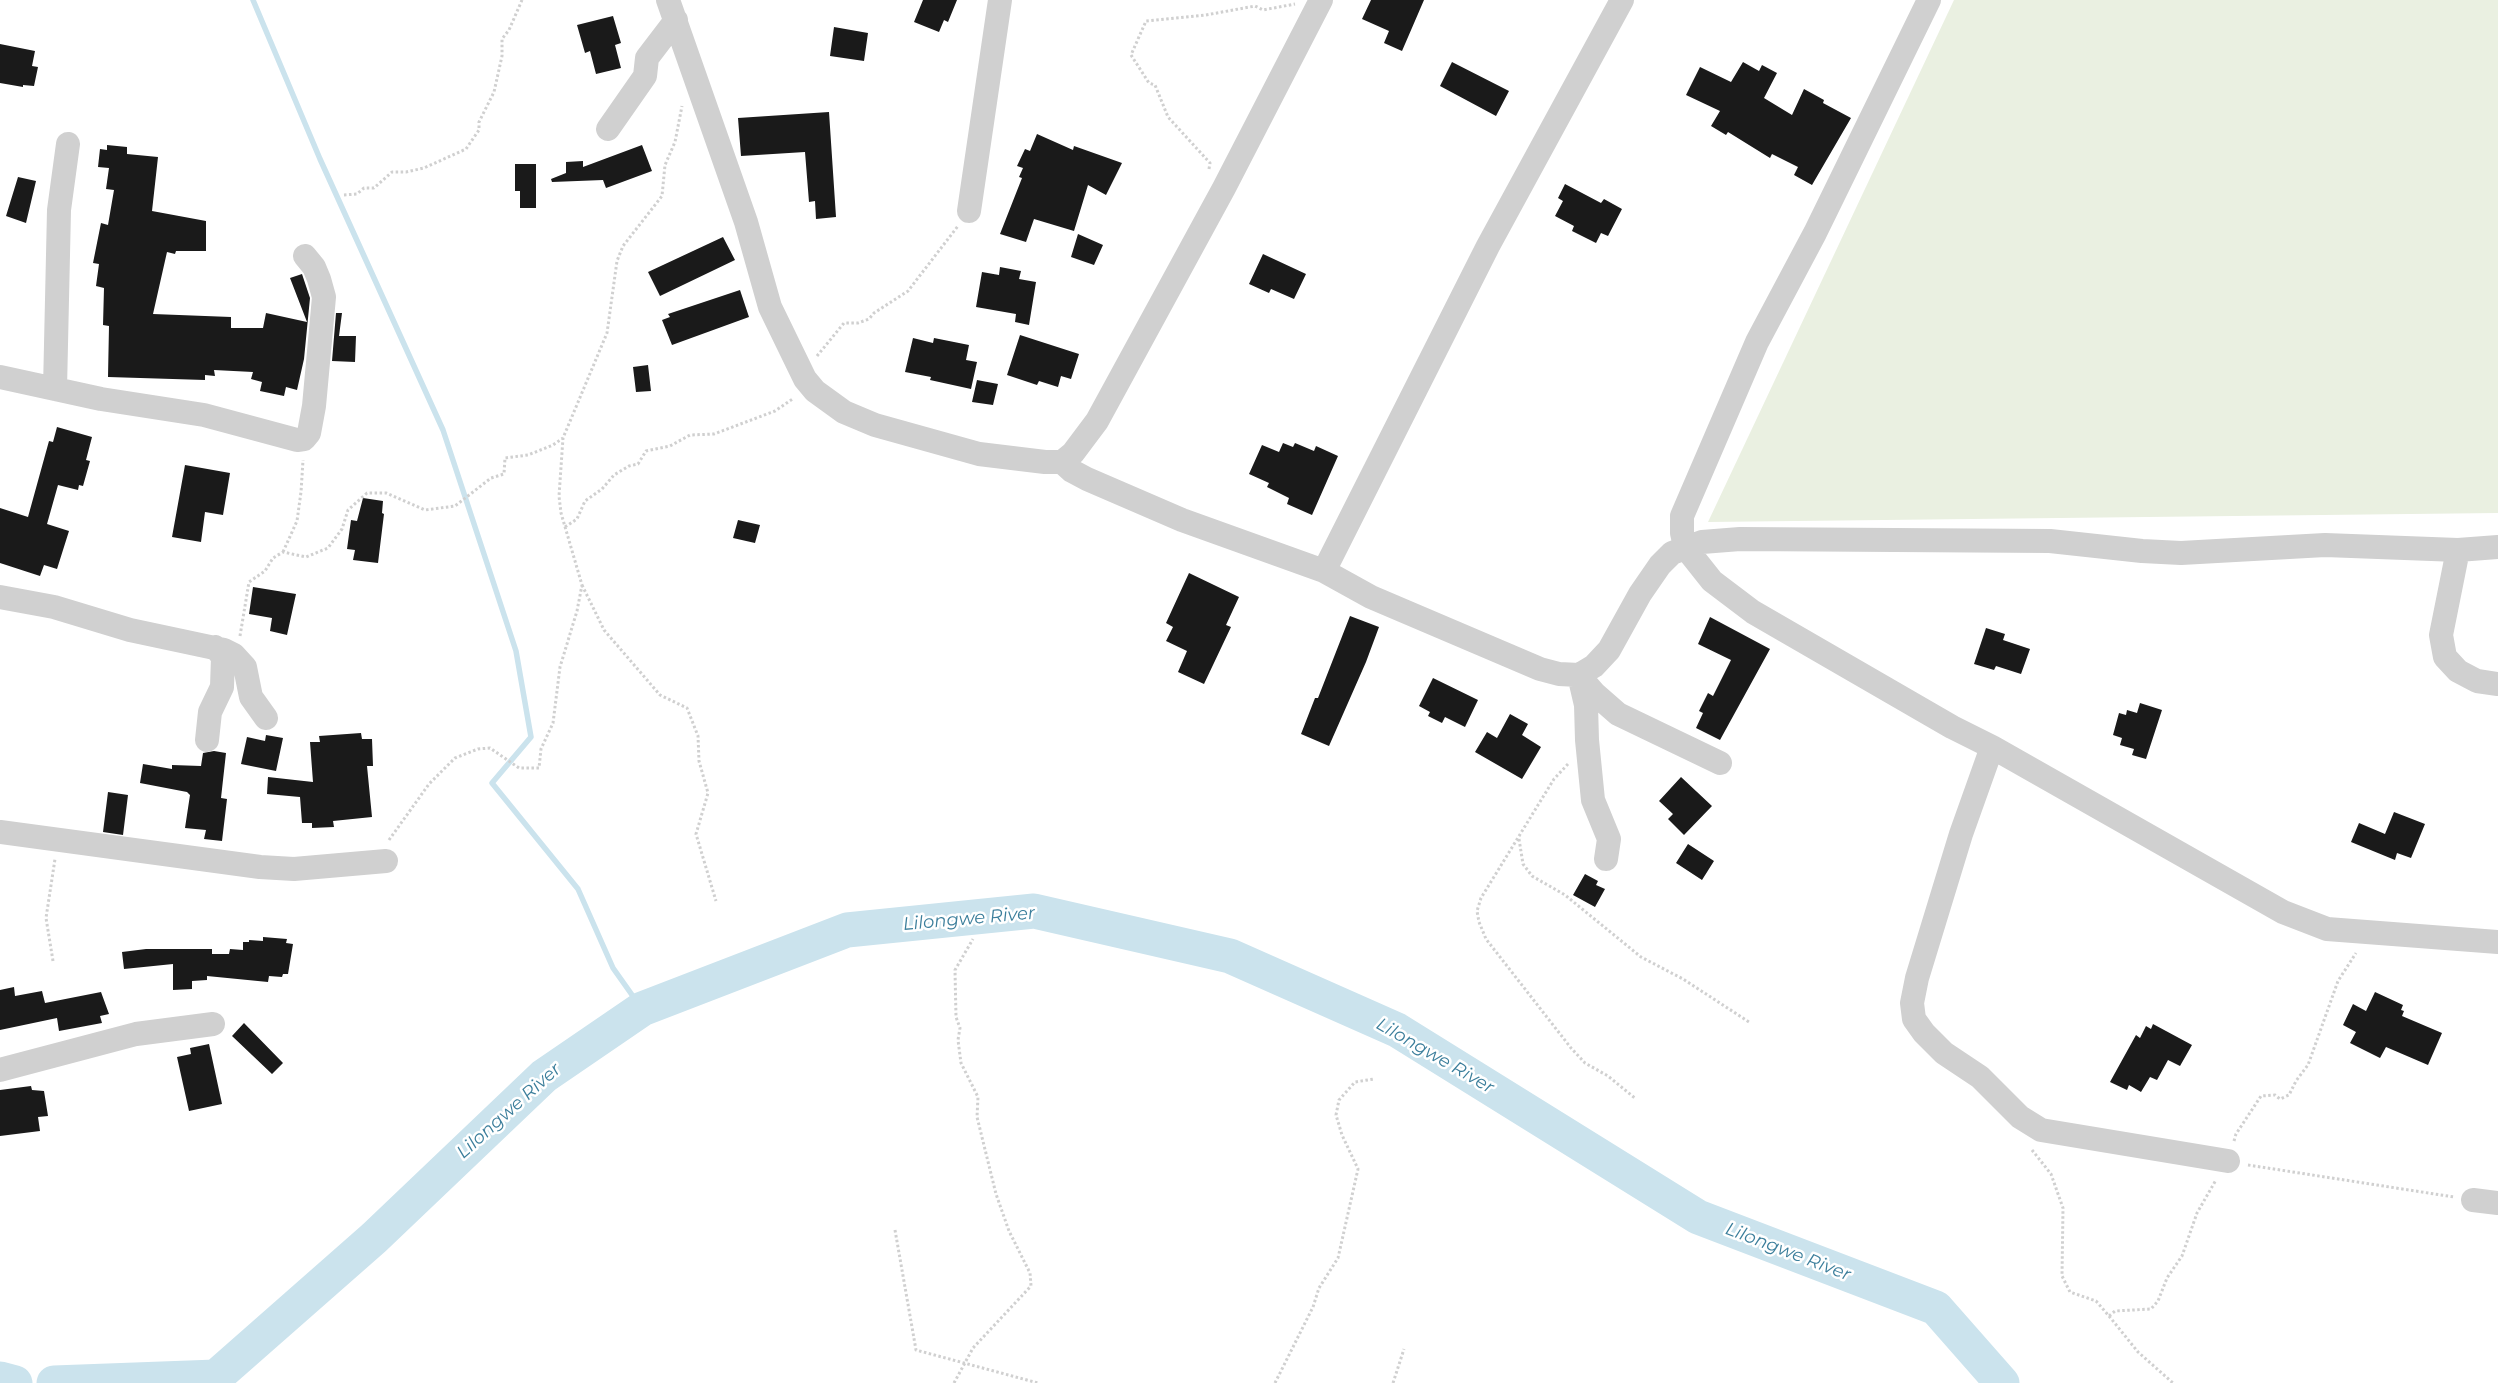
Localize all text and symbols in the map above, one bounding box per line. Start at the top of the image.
water label: Lilongwe River [902,902,1036,936]
water label: Lilongwe River [1372,1013,1498,1099]
water label: Lilongwe River [452,1059,566,1163]
water label: Lilongwe River [1722,1218,1854,1286]

